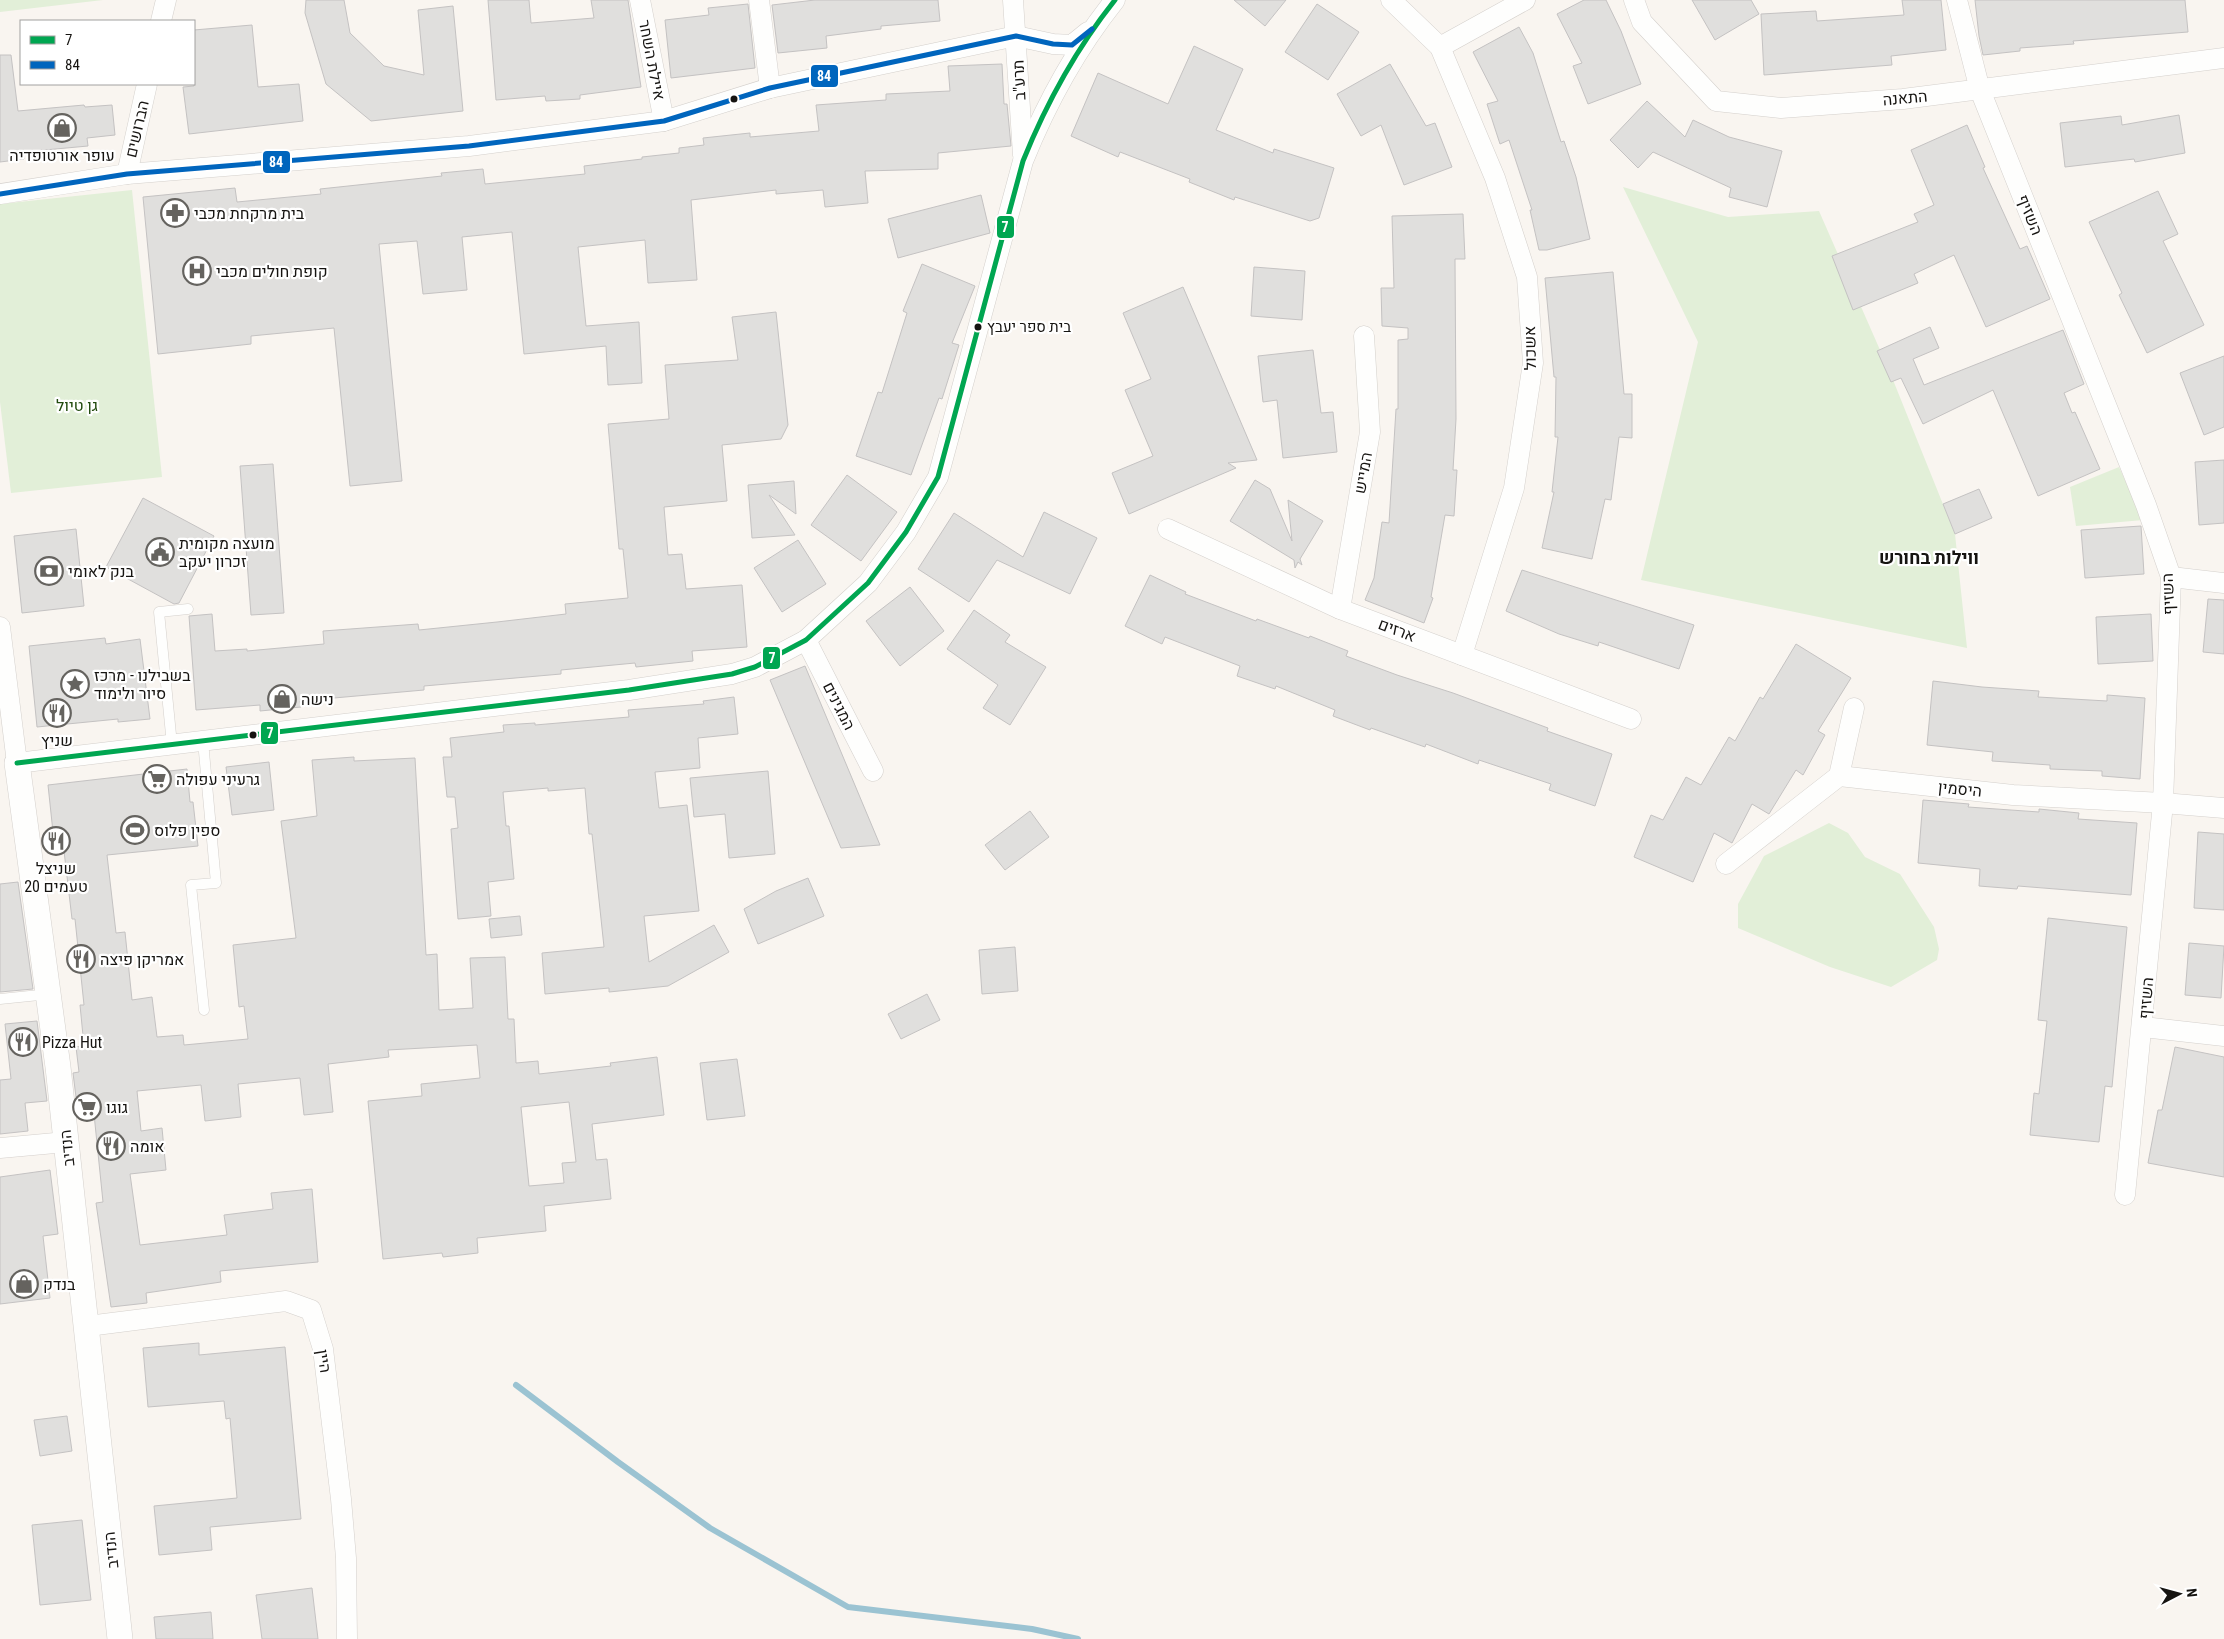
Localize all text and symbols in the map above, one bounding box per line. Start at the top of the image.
street label: איילת השחר [635,18,669,102]
legend [20,20,195,85]
text: 7 [65,31,72,49]
text: 84 [65,56,80,74]
street label: תרע"ב [1008,59,1030,101]
line badge: 84 [810,64,839,88]
text: 84 [817,68,831,84]
street label: התאנה [1882,87,1928,109]
unlabelled marker [729,94,739,104]
street label: הברושים [121,99,153,159]
shop icon: עופר אורטופדיה [47,113,77,143]
place label: עופר אורטופדיה [9,146,115,165]
line badge: 84 [262,150,291,174]
text: 84 [269,154,283,170]
street label: השזיף [2013,192,2047,238]
pharmacy icon: בית מרקחת מכבי [160,198,190,228]
place label: בית מרקחת מכבי [194,204,305,223]
line badge: 7 [996,215,1015,239]
text: 7 [1001,219,1009,235]
hospital icon: קופת חולים מכבי [182,256,212,286]
place label: קופת חולים מכבי [216,262,328,281]
place label: בית ספר יעבץ [987,318,1071,336]
marker: בית ספר יעבץ [973,322,983,332]
street label: אשכול [1520,326,1540,370]
park label: גן טיול [56,396,98,415]
street label: המייש [1350,451,1376,495]
place label: מועצה מקומית זכרון יעקב [179,534,275,571]
public building icon: מועצה מקומית זכרון יעקב [145,537,175,567]
district label: ווילות בחורש [1879,547,1979,568]
bank icon: בנק לאומי [34,556,64,586]
place label: בנק לאומי [68,562,135,581]
street label: השזיף [2158,573,2178,615]
street label: ארזים [1376,614,1418,646]
line badge: 7 [762,646,781,670]
text: 7 [768,650,776,666]
place label: בשבילנו - מרכז סיור ולימוד [94,666,191,703]
place icon: בשבילנו - מרכז סיור ולימוד [60,669,90,699]
street label: המגינים [819,679,859,733]
shop icon: נישה [267,684,297,714]
place label: נישה [301,690,334,709]
restaurant icon: שניץ [42,698,72,728]
line badge: 7 [260,721,279,745]
text: 7 [266,725,274,741]
unlabelled marker [248,730,258,740]
place label: שניץ [41,731,73,750]
supermarket icon: גרעיני עפולה [142,764,172,794]
place label: גרעיני עפולה [176,770,260,789]
street label: היסמין [1937,777,1983,801]
sports icon: ספין פלוס [120,815,150,845]
place label: ספין פלוס [154,821,221,840]
restaurant icon: שניצל 20 טעמים [41,826,71,856]
place label: שניצל 20 טעמים [24,859,88,896]
restaurant icon: אמריקן פיצה [66,944,96,974]
place label: אמריקן פיצה [100,950,184,969]
street label: השזיף [2135,976,2157,1020]
restaurant icon: Pizza Hut [8,1027,38,1057]
place label: Pizza Hut [42,1033,103,1052]
supermarket icon: גוגו [72,1092,102,1122]
place label: גוגו [106,1098,128,1117]
street label: הנדיב [56,1129,78,1167]
restaurant icon: אומה [96,1131,126,1161]
place label: אומה [130,1137,165,1156]
shop icon: בנדק [9,1269,39,1299]
place label: בנדק [43,1275,76,1294]
street label: היין [313,1348,335,1374]
street label: הנדיב [100,1531,122,1569]
north arrow [2154,1569,2204,1619]
text: N [2184,1588,2200,1598]

